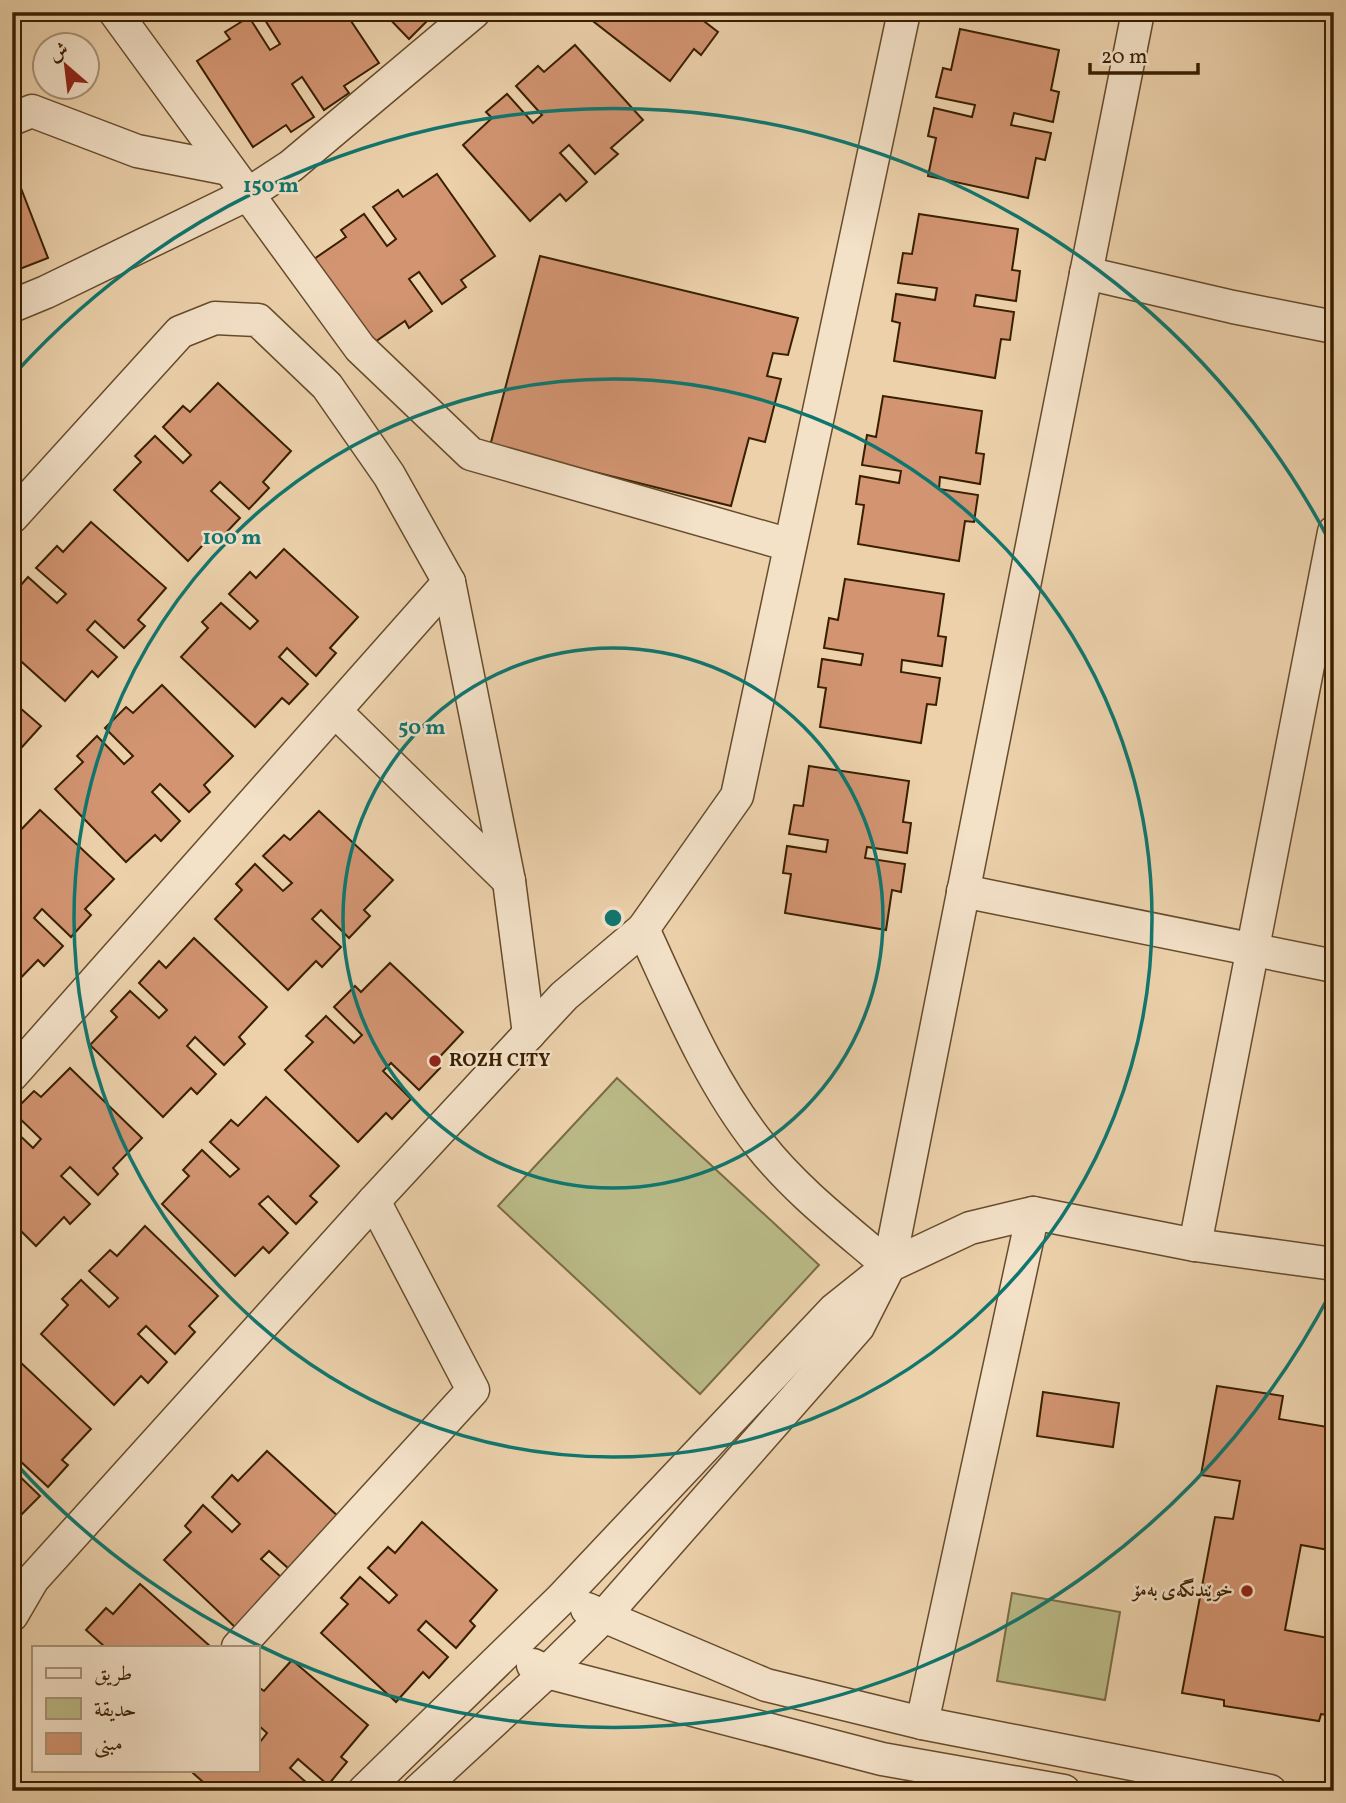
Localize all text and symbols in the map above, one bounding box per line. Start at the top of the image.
north arrow [32,32,102,102]
scale bar [1090,32,1199,76]
text: ش [45,37,73,69]
text: 20 m [1101,43,1147,72]
text: 150 m [243,172,299,201]
text: 100 m [202,524,262,553]
text: 50 m [398,714,446,743]
centre of rings [601,906,625,930]
place label: ROZH CITY [449,1048,550,1074]
marker: ROZH CITY [427,1053,443,1069]
place label: خوێندنگەی بەمۆ [1131,1578,1233,1604]
marker: خوێندنگەی بەمۆ [1239,1583,1255,1599]
legend [32,1646,259,1772]
text: طريق [94,1660,132,1689]
text: حديقة [94,1696,137,1725]
text: مبنى [94,1730,123,1759]

